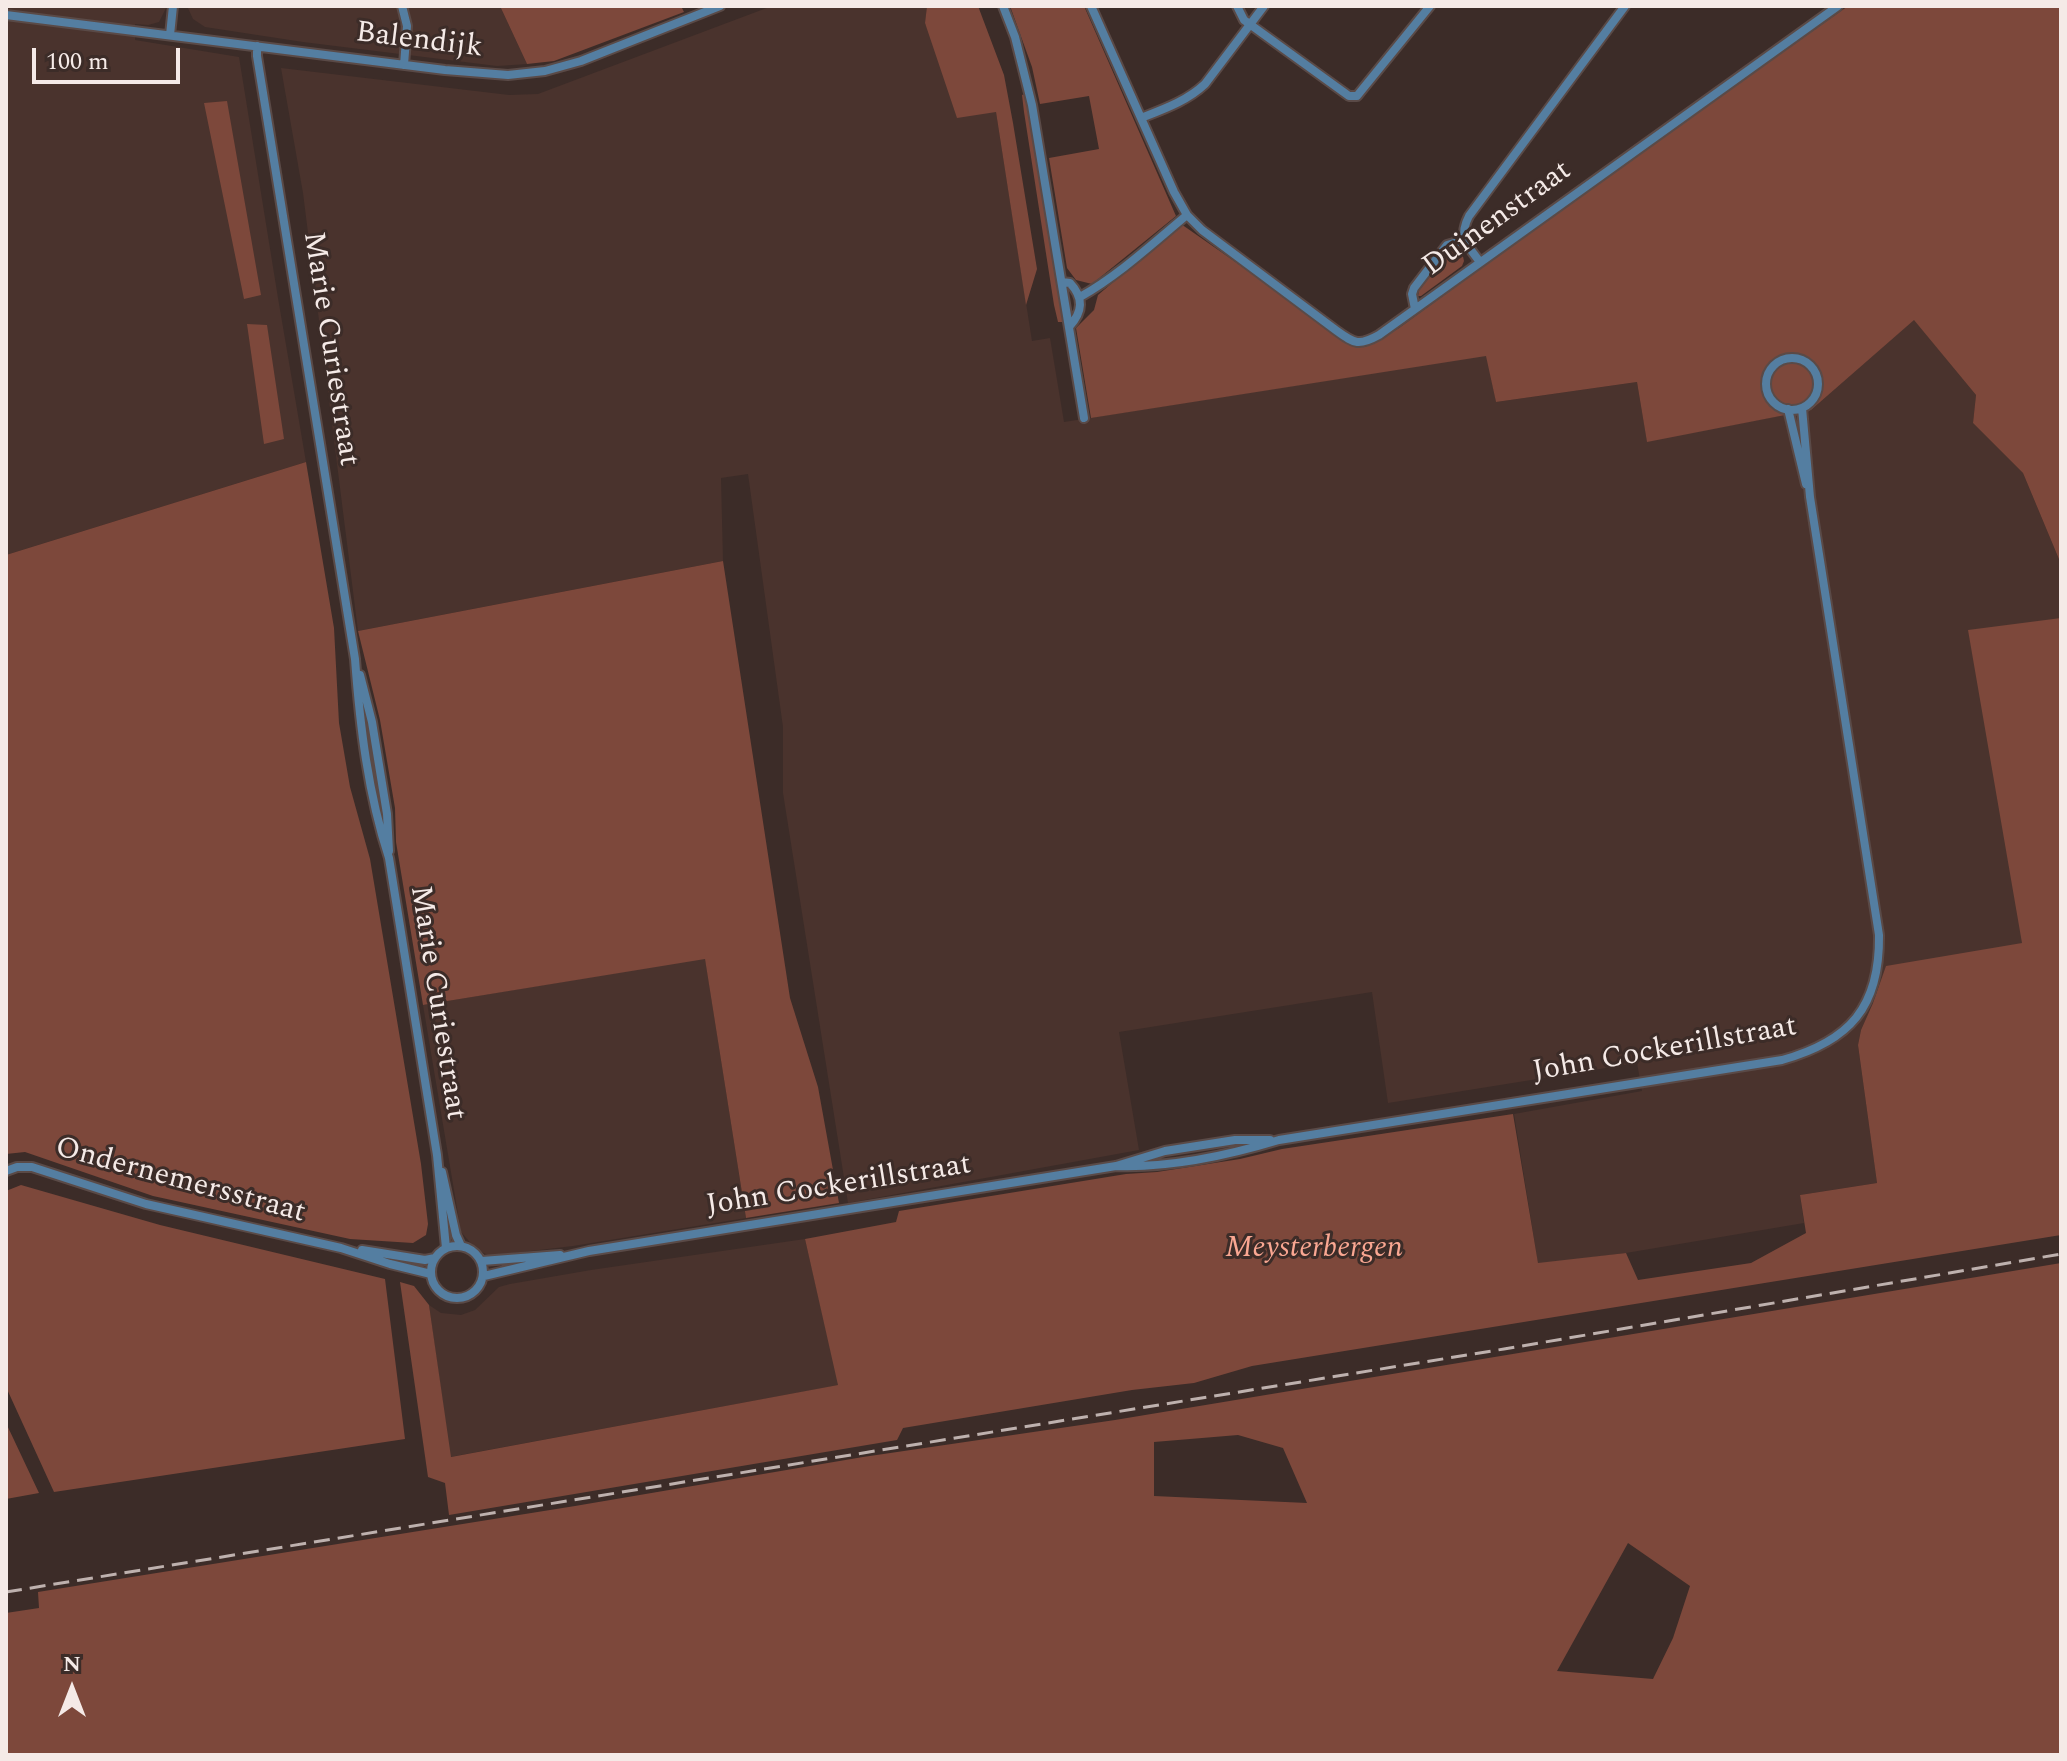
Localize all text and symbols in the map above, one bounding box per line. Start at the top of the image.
street label: Balendijk [354,16,484,68]
scale bar [36,32,184,82]
text: 100 m [46,44,109,80]
street label: Duinenstraat [1417,154,1579,286]
street label: Marie Curiestraat [293,229,365,469]
street label: Marie Curiestraat [400,883,472,1123]
street label: John Cockerillstraat [1530,1010,1800,1092]
street label: Ondernemersstraat [51,1131,309,1233]
street label: John Cockerillstraat [704,1148,974,1226]
park label: Meysterbergen [1225,1232,1403,1268]
text: N [63,1648,81,1681]
north arrow [32,1649,112,1729]

